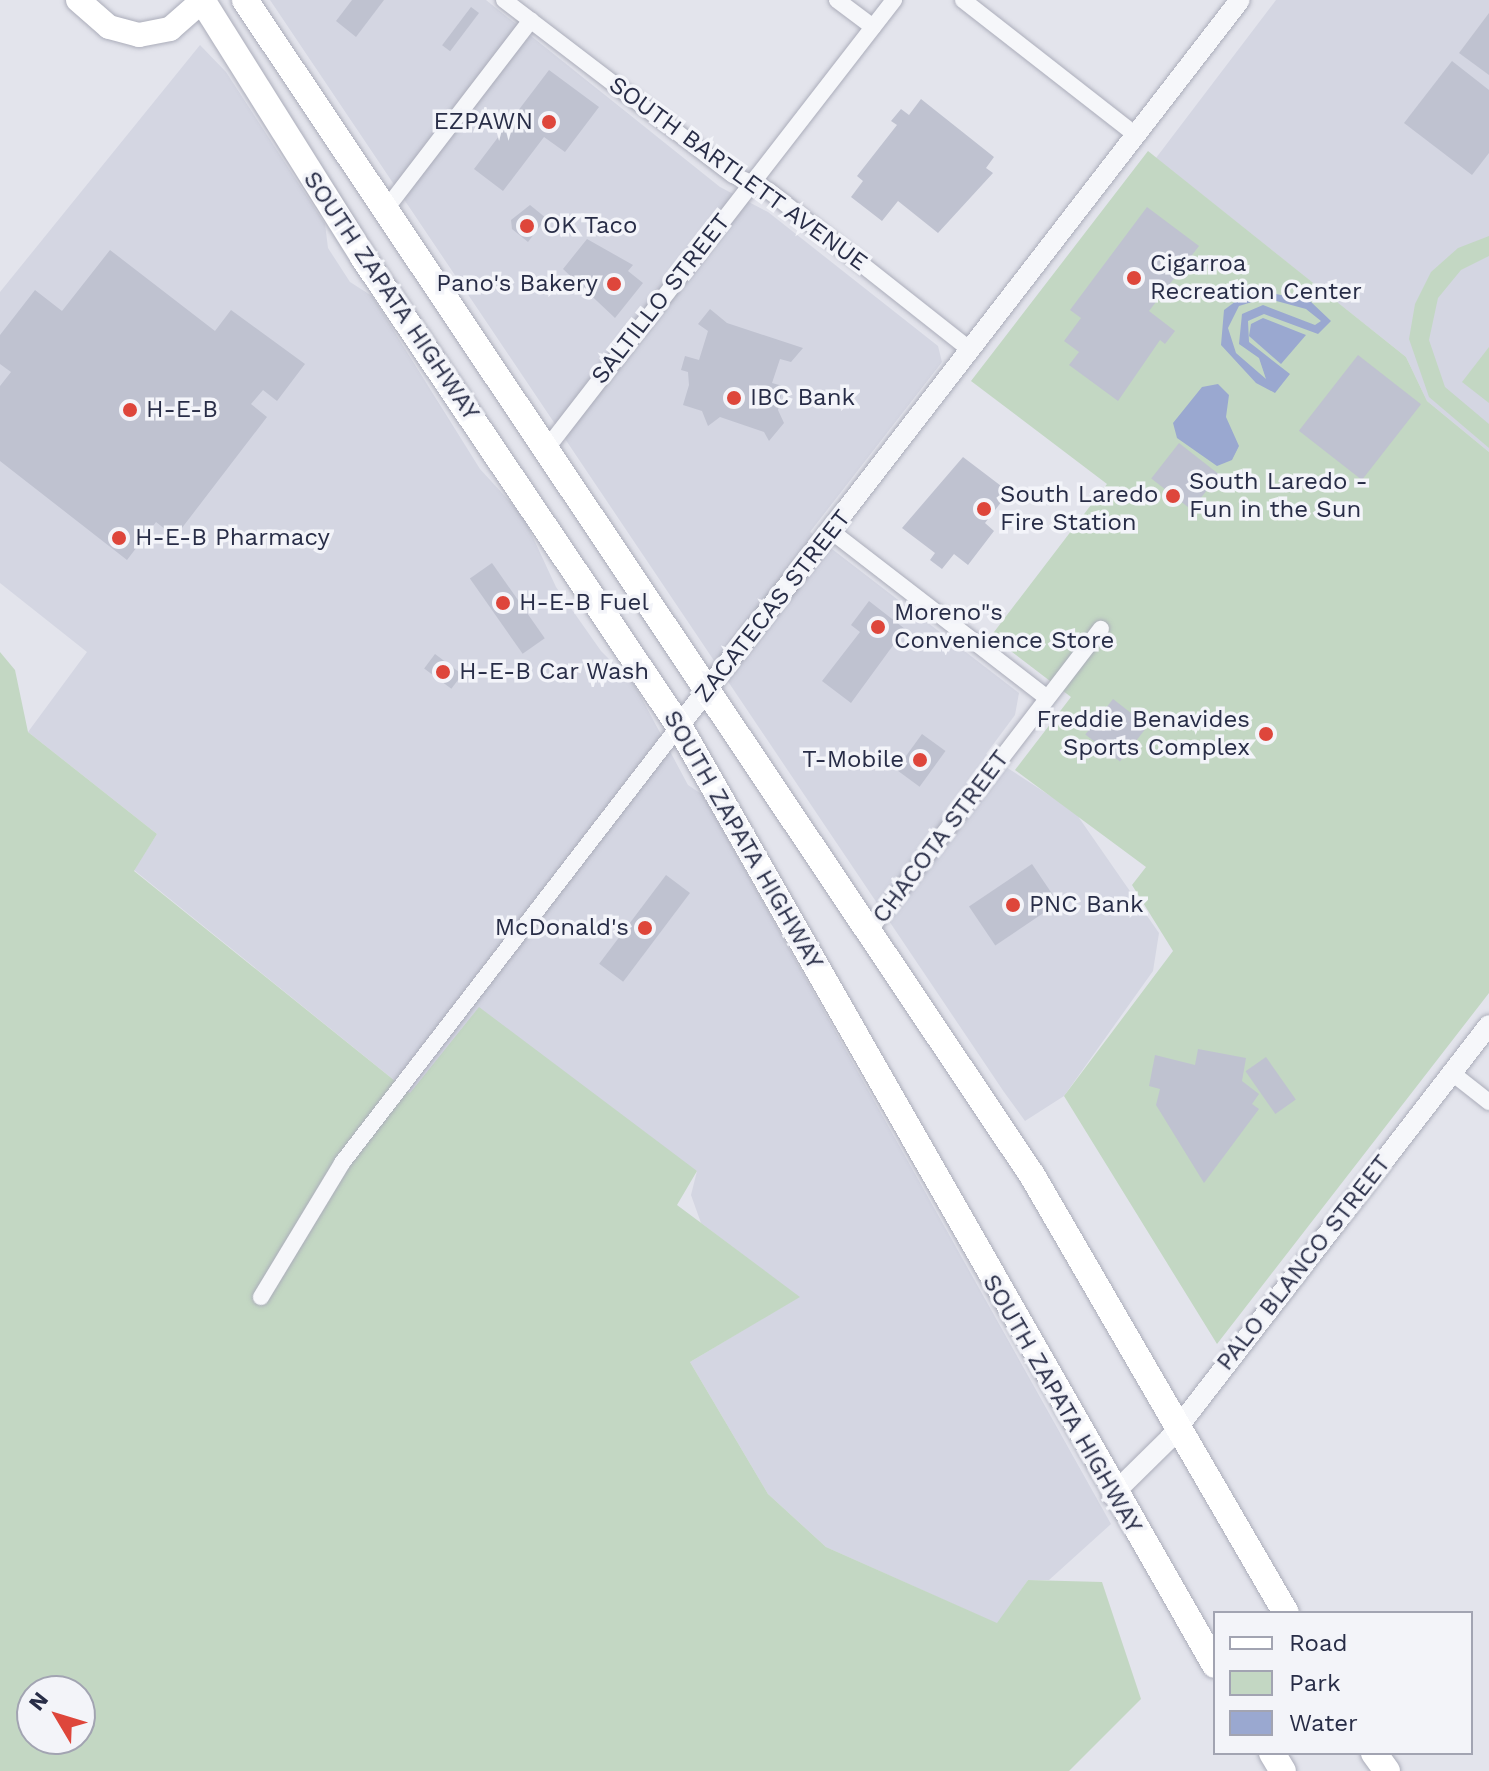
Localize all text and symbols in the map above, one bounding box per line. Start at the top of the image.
street label: SOUTH BARTLETT AVENUE [603,70,873,278]
place label: EZPAWN [434,108,533,136]
marker: EZPAWN [540,113,558,131]
street label: SOUTH ZAPATA HIGHWAY [297,166,485,426]
street label: SALTILLO STREET [586,208,736,390]
place label: OK Taco [543,212,638,240]
marker: OK Taco [518,217,536,235]
place label: Cigarroa Recreation Center [1150,250,1362,306]
marker: Cigarroa Recreation Center [1125,269,1143,287]
place label: Pano's Bakery [436,270,598,298]
marker: Pano's Bakery [605,275,623,293]
place label: IBC Bank [750,384,855,412]
marker: IBC Bank [725,389,743,407]
place label: H-E-B [146,396,218,424]
marker: H-E-B [121,401,139,419]
place label: South Laredo - Fun in the Sun [1189,468,1368,524]
place label: South Laredo Fire Station [1000,481,1158,537]
marker: South Laredo - Fun in the Sun [1164,487,1182,505]
marker: South Laredo Fire Station [975,500,993,518]
street label: ZACATECAS STREET [689,504,857,708]
place label: H-E-B Pharmacy [135,524,330,552]
marker: H-E-B Pharmacy [110,529,128,547]
place label: H-E-B Fuel [519,589,649,617]
marker: H-E-B Fuel [494,594,512,612]
place label: Moreno"s Convenience Store [894,599,1114,655]
marker: Moreno"s Convenience Store [869,618,887,636]
place label: H-E-B Car Wash [459,658,650,686]
marker: H-E-B Car Wash [434,663,452,681]
street label: SOUTH ZAPATA HIGHWAY [657,705,829,975]
place label: Freddie Benavides Sports Complex [1037,706,1250,762]
marker: Freddie Benavides Sports Complex [1257,725,1275,743]
street label: CHACOTA STREET [866,745,1016,929]
place label: T-Mobile [802,746,904,774]
marker: T-Mobile [911,751,929,769]
place label: PNC Bank [1029,891,1144,919]
marker: PNC Bank [1004,896,1022,914]
place label: McDonald's [495,914,629,942]
marker: McDonald's [636,919,654,937]
street label: PALO BLANCO STREET [1211,1149,1397,1377]
street label: SOUTH ZAPATA HIGHWAY [976,1269,1148,1539]
legend [1213,1611,1473,1755]
text: Road [1289,1629,1348,1657]
text: Park [1289,1669,1341,1697]
north arrow [16,1675,96,1755]
text: N [23,1687,53,1715]
text: Water [1289,1709,1358,1737]

